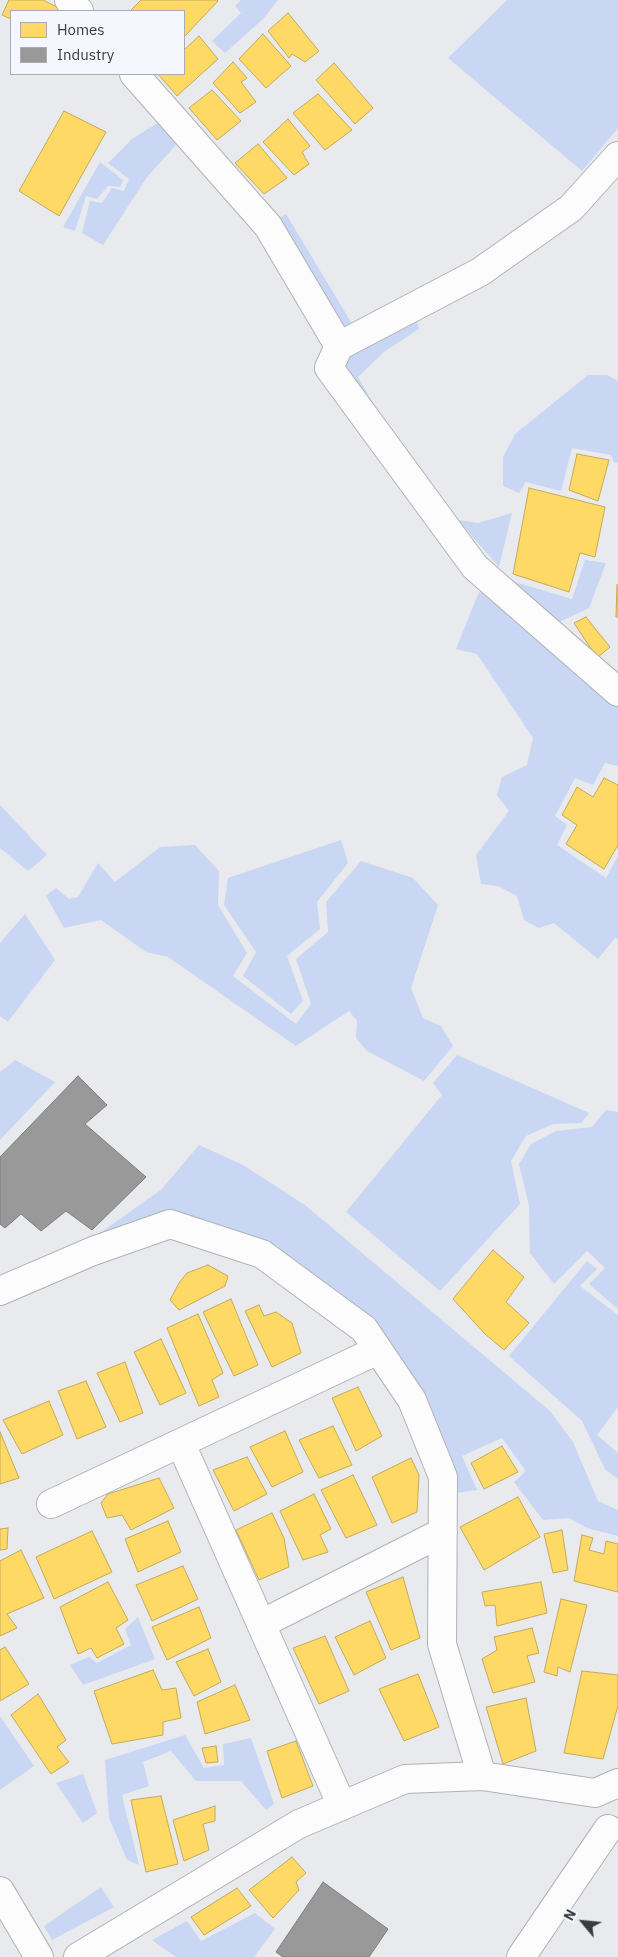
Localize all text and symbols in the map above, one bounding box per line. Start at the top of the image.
legend [10,10,185,75]
text: Homes [57,20,105,39]
text: Industry [57,45,114,64]
north arrow [558,1897,608,1947]
text: N [559,1906,580,1924]

